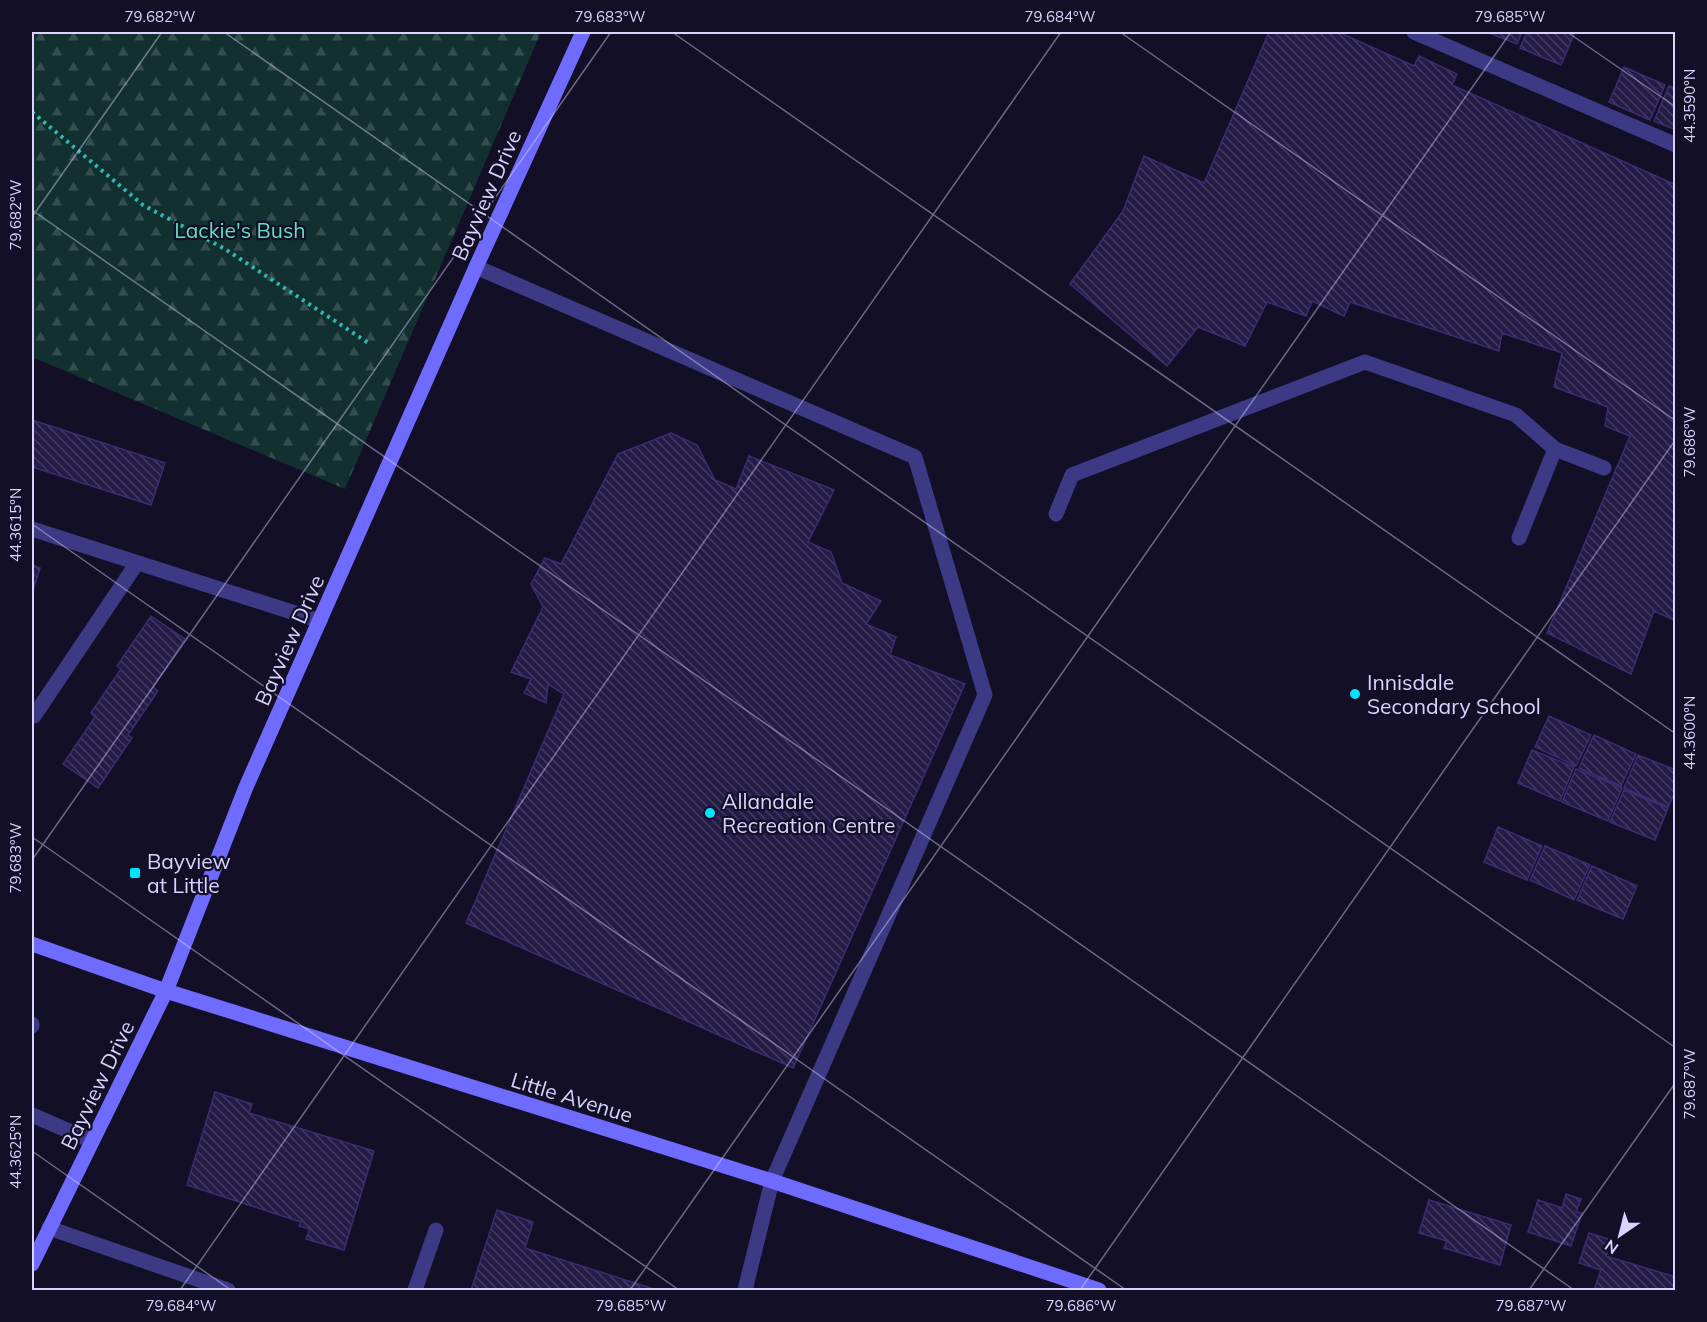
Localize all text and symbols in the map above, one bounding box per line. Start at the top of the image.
text: 79.682°W [125,7,196,26]
text: 79.683°W [575,7,646,26]
text: 79.684°W [1025,7,1096,26]
text: 79.685°W [1475,7,1546,26]
text: 44.3590°N [1680,69,1699,143]
street label: Bayview Drive [446,126,526,264]
text: 79.682°W [6,179,25,250]
park label: Lackie's Bush [174,217,306,243]
text: 79.686°W [1680,406,1699,477]
text: 44.3615°N [6,488,25,562]
street label: Bayview Drive [249,571,329,709]
place label: Innisdale Secondary School [1367,669,1541,719]
marker: Innisdale Secondary School [1348,687,1362,701]
text: 44.3600°N [1680,696,1699,770]
place label: Allandale Recreation Centre [722,788,895,838]
marker: Allandale Recreation Centre [703,806,717,820]
text: 79.683°W [6,822,25,893]
place label: Bayview at Little [147,848,231,898]
marker: Bayview at Little [128,866,142,880]
street label: Bayview Drive [55,1016,139,1154]
text: 79.687°W [1680,1048,1699,1119]
street label: Little Avenue [508,1066,636,1128]
text: 44.3625°N [6,1115,25,1189]
north arrow [1590,1205,1650,1265]
text: N [1601,1236,1622,1259]
text: 79.684°W [146,1296,217,1315]
text: 79.685°W [596,1296,667,1315]
text: 79.686°W [1046,1296,1117,1315]
text: 79.687°W [1496,1296,1567,1315]

